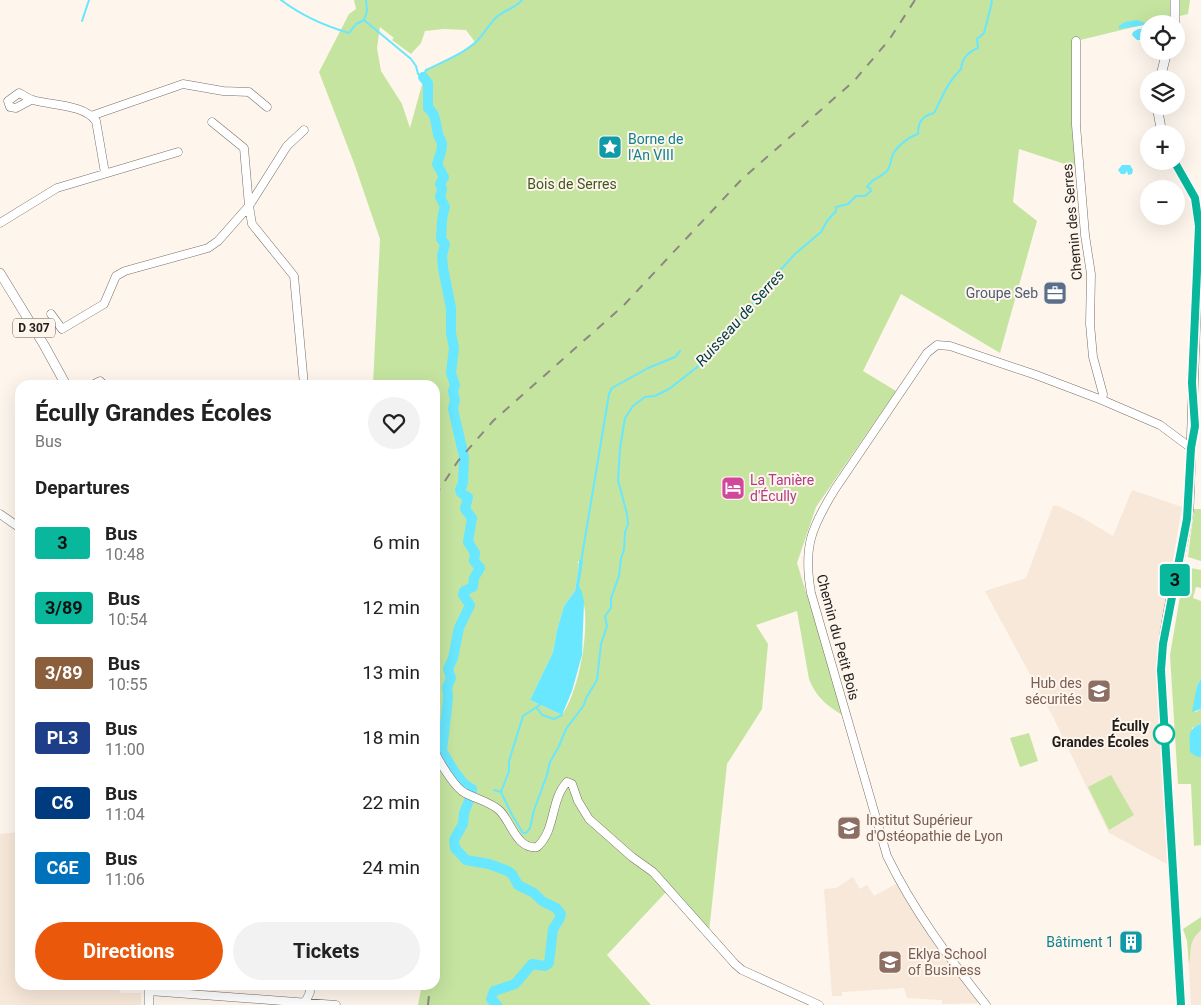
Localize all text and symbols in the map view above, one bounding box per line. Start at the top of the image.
map controls [1140,15,1185,225]
button: locate [1140,15,1185,60]
button: layers [1140,70,1185,115]
button: + [1140,125,1185,170]
place label: Borne de l'An VIII [628,131,683,163]
place icon: Borne de l'An VIII [597,134,623,160]
street label: Chemin des Serres [1059,163,1085,281]
park label: Bois de Serres [527,176,617,192]
button: − [1140,180,1185,225]
water label: Ruisseau de Serres [692,266,788,370]
office icon: Groupe Seb [1042,280,1068,306]
place label: Groupe Seb [966,285,1038,301]
road number: D 307 [13,318,55,338]
button: heart [368,397,420,449]
text: Écully Grandes Écoles [35,399,272,427]
text: Bus [35,432,62,451]
place label: La Tanière d'Écully [750,472,814,504]
hotel icon: La Tanière d'Écully [720,475,746,501]
text: Departures [35,476,130,499]
text: Bus [105,522,138,545]
text: 6 min [373,531,420,554]
text: 3 [57,532,68,553]
text: 10:48 [105,545,145,564]
line badge: 3 [1159,564,1191,596]
text: 3 [1170,569,1180,590]
street label: Chemin du Petit Bois [813,572,863,702]
text: Bus [108,587,140,610]
text: 12 min [362,596,420,619]
text: 3/89 [45,597,83,618]
text: 10:54 [108,610,148,629]
text: Bus [108,652,140,675]
text: 13 min [362,661,420,684]
text: 3/89 [45,662,83,683]
text: 10:55 [108,675,148,694]
place label: Hub des sécurités [1025,675,1082,707]
school or university icon: Hub des sécurités [1086,678,1112,704]
text: Bus [105,717,138,740]
place label: Écully Grandes Écoles [1052,717,1150,750]
marker: Écully Grandes Écoles [1153,723,1175,745]
text: 18 min [362,726,420,749]
text: PL3 [47,727,78,748]
text: 11:00 [105,740,145,759]
text: Bus [105,782,138,805]
text: 22 min [362,791,420,814]
text: C6 [51,792,74,813]
text: 11:04 [105,805,145,824]
place label: Institut Supérieur d'Ostéopathie de Lyon [866,812,1003,844]
school or university icon: Institut Supérieur d'Ostéopathie de Lyon [836,815,862,841]
text: Bus [105,847,138,870]
text: 24 min [362,856,420,879]
text: C6E [46,857,79,878]
text: 11:06 [105,870,145,889]
button: Directions [35,922,223,980]
button: Tickets [233,922,420,980]
building icon: Bâtiment 1 [1118,929,1144,955]
place label: Bâtiment 1 [1046,934,1114,950]
place label: Eklya School of Business [908,946,987,978]
school or university icon: Eklya School of Business [877,949,903,975]

